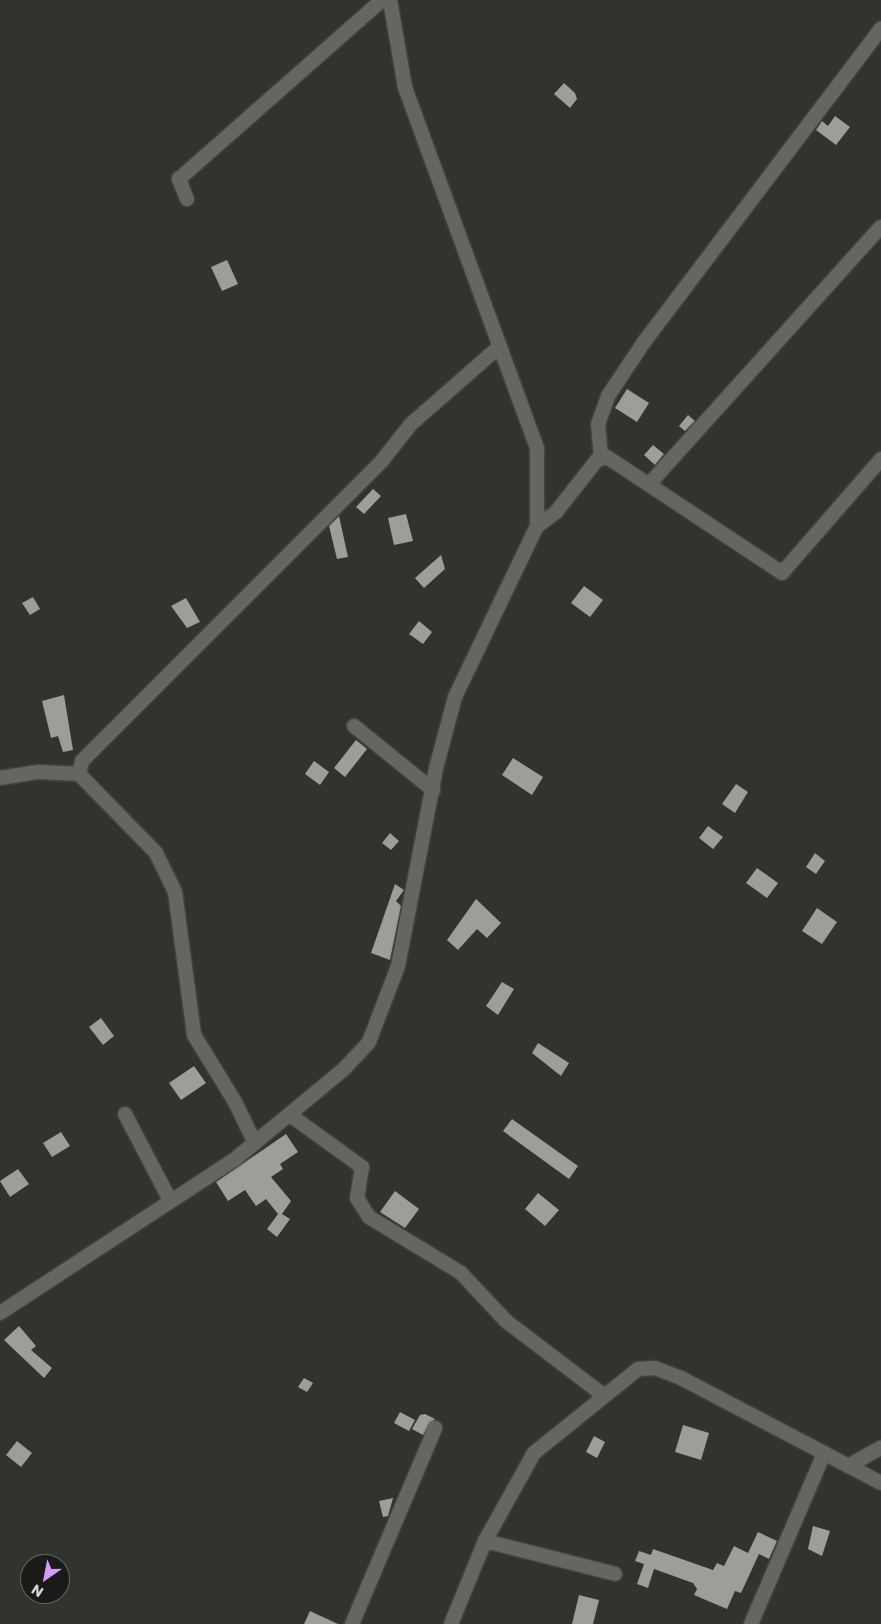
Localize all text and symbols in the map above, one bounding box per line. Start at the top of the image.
north arrow [20,1554,70,1604]
text: N [28,1579,47,1602]

